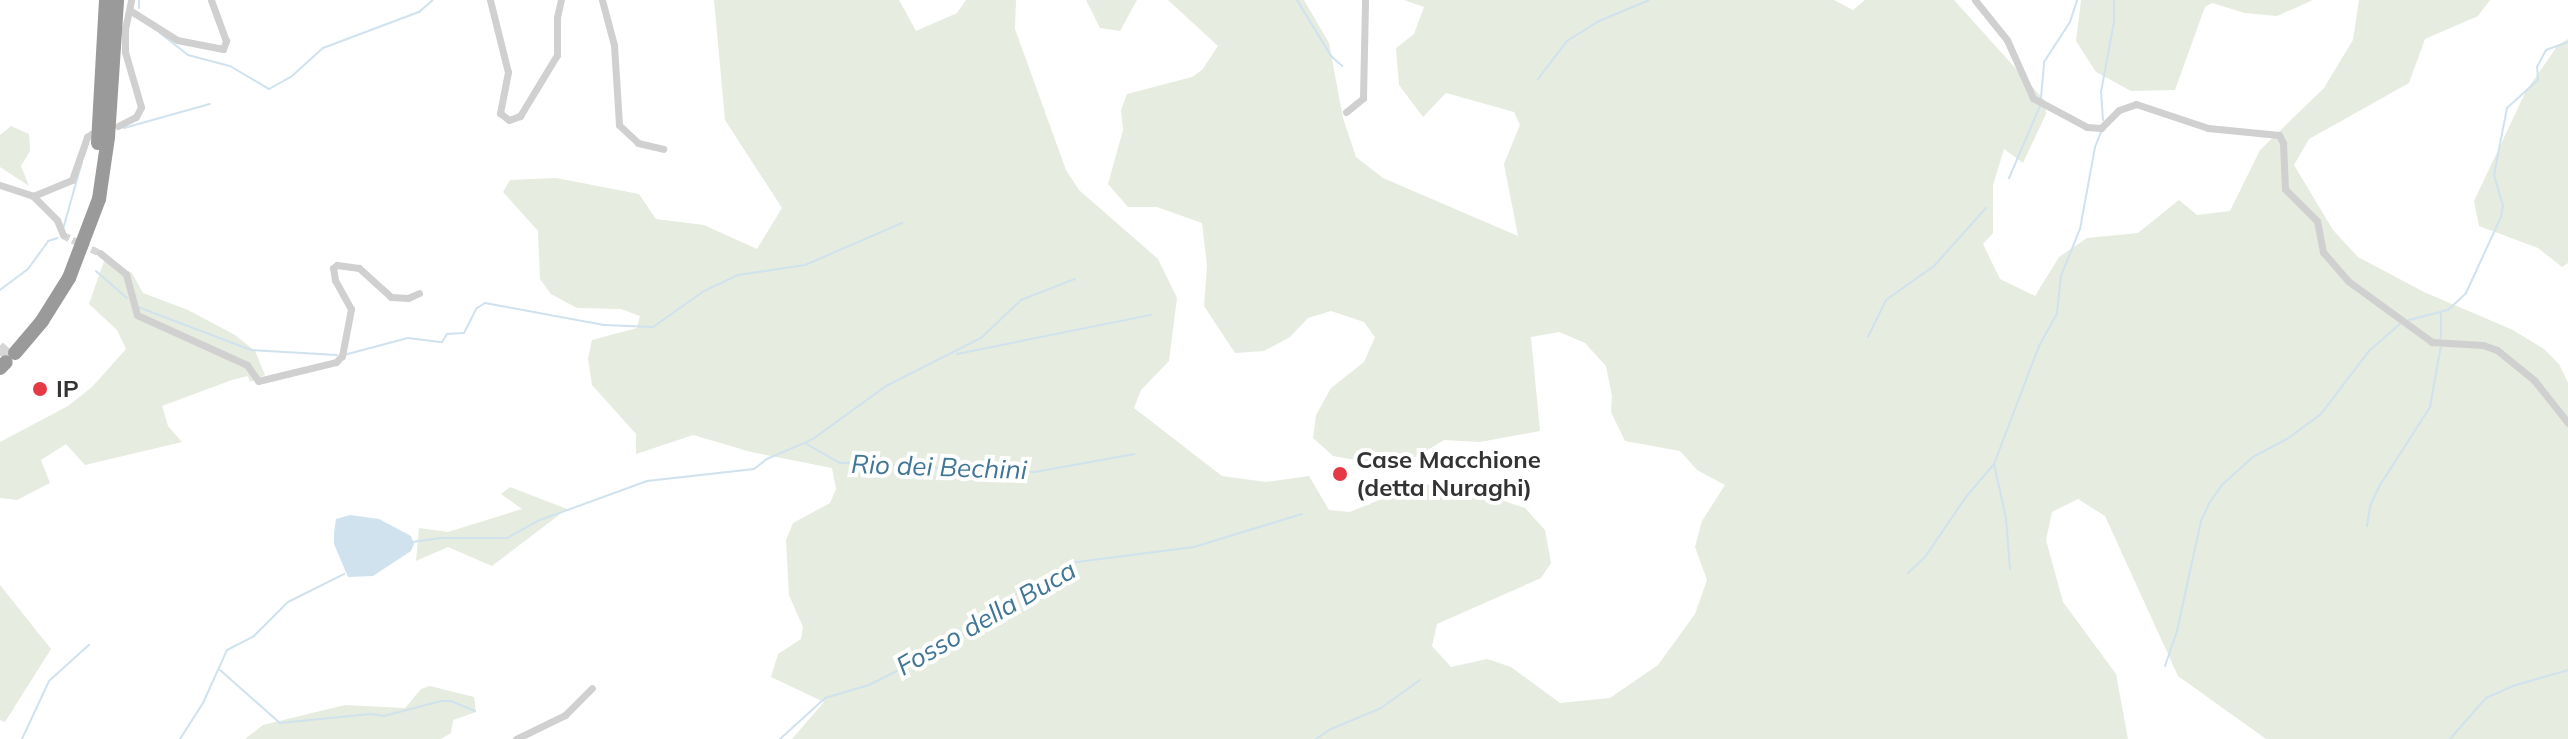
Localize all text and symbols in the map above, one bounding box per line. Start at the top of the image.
place label: IP [56,375,79,403]
marker: IP [31,380,49,398]
place label: Case Macchione (detta Nuraghi) [1356,446,1541,502]
water label: Rio dei Bechini [850,448,1028,486]
marker: Case Macchione (detta Nuraghi) [1331,465,1349,483]
water label: Fosso della Buca [891,554,1081,682]

